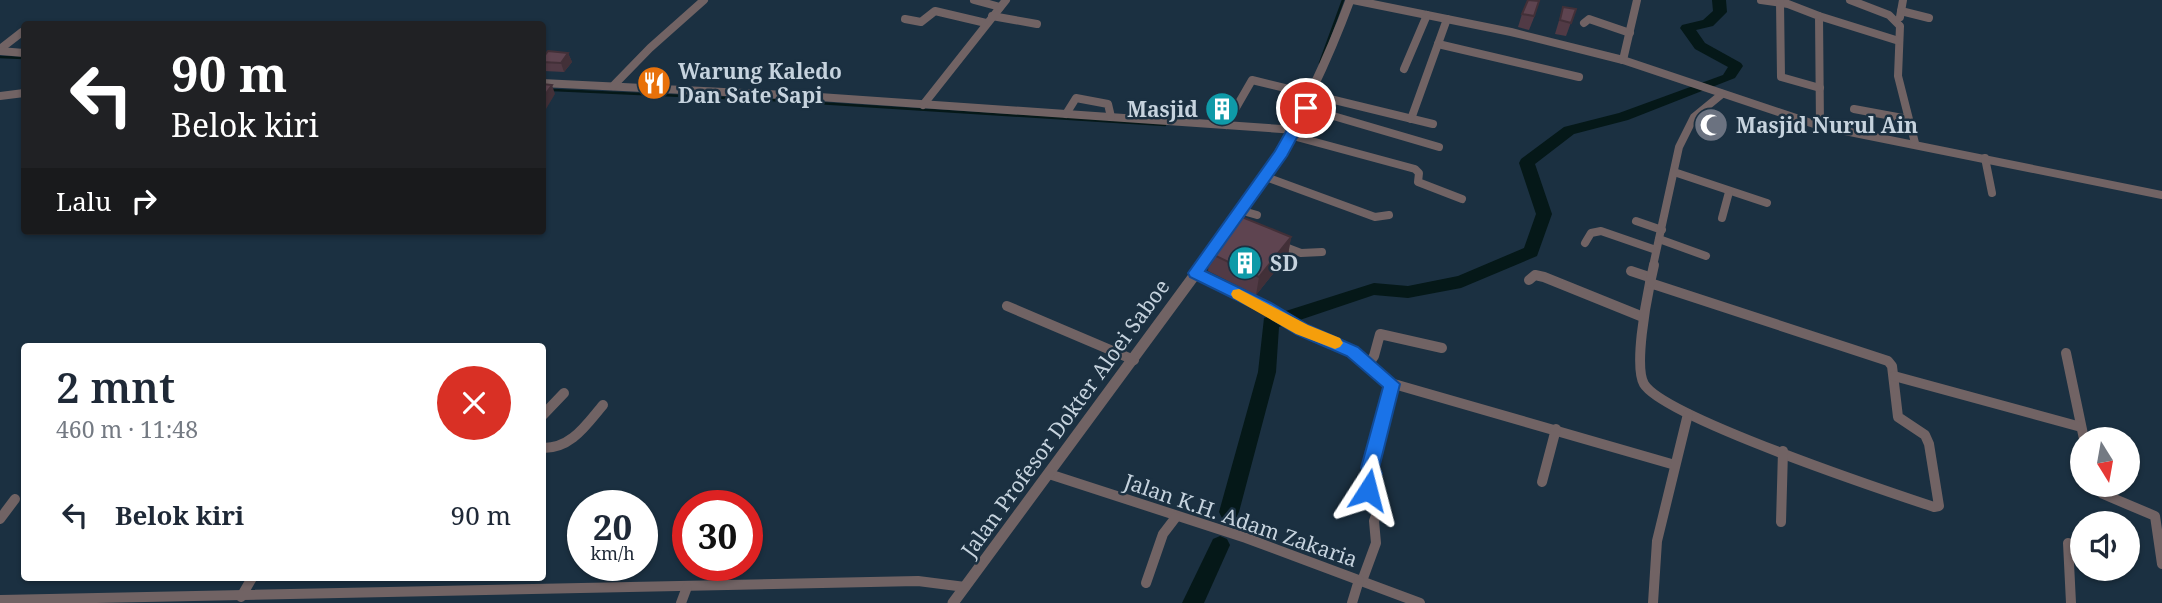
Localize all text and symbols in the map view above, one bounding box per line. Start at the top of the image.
text: 90 m [171,40,287,106]
icon: left [56,49,147,140]
place label: Warung Kaledo Dan Sate Sapi [678,57,842,109]
restaurant icon: Warung Kaledo Dan Sate Sapi [635,64,673,102]
pin [1276,78,1336,138]
icon: arrive [1287,89,1325,127]
building icon: Masjid [1203,90,1241,128]
place label: Masjid [1127,95,1198,123]
text: Belok kiri [171,103,319,146]
mosque icon: Masjid Nurul Ain [1692,106,1730,144]
place label: Masjid Nurul Ain [1736,111,1918,139]
icon: right [125,182,163,220]
text: Lalu [56,183,111,219]
building icon: SD [1226,244,1264,282]
place label: SD [1270,249,1298,277]
street label: Jalan Profesor Dokter Aloei Saboe [954,273,1175,563]
text: 2 mnt [56,358,175,415]
button: close [437,366,511,440]
text: 460 m · 11:48 [56,413,198,445]
north arrow [2070,427,2140,497]
map controls [2070,427,2140,581]
position arrow [1331,453,1405,527]
street label: Jalan K.H. Adam Zakaria [1120,467,1361,573]
speed limit sign: 30 [672,490,763,581]
icon: left [56,496,94,534]
text: Belok kiri [115,497,244,533]
text: 90 m [451,497,511,533]
text: 20 [593,503,632,550]
button: sound [2070,511,2140,581]
text: km/h [590,541,635,565]

